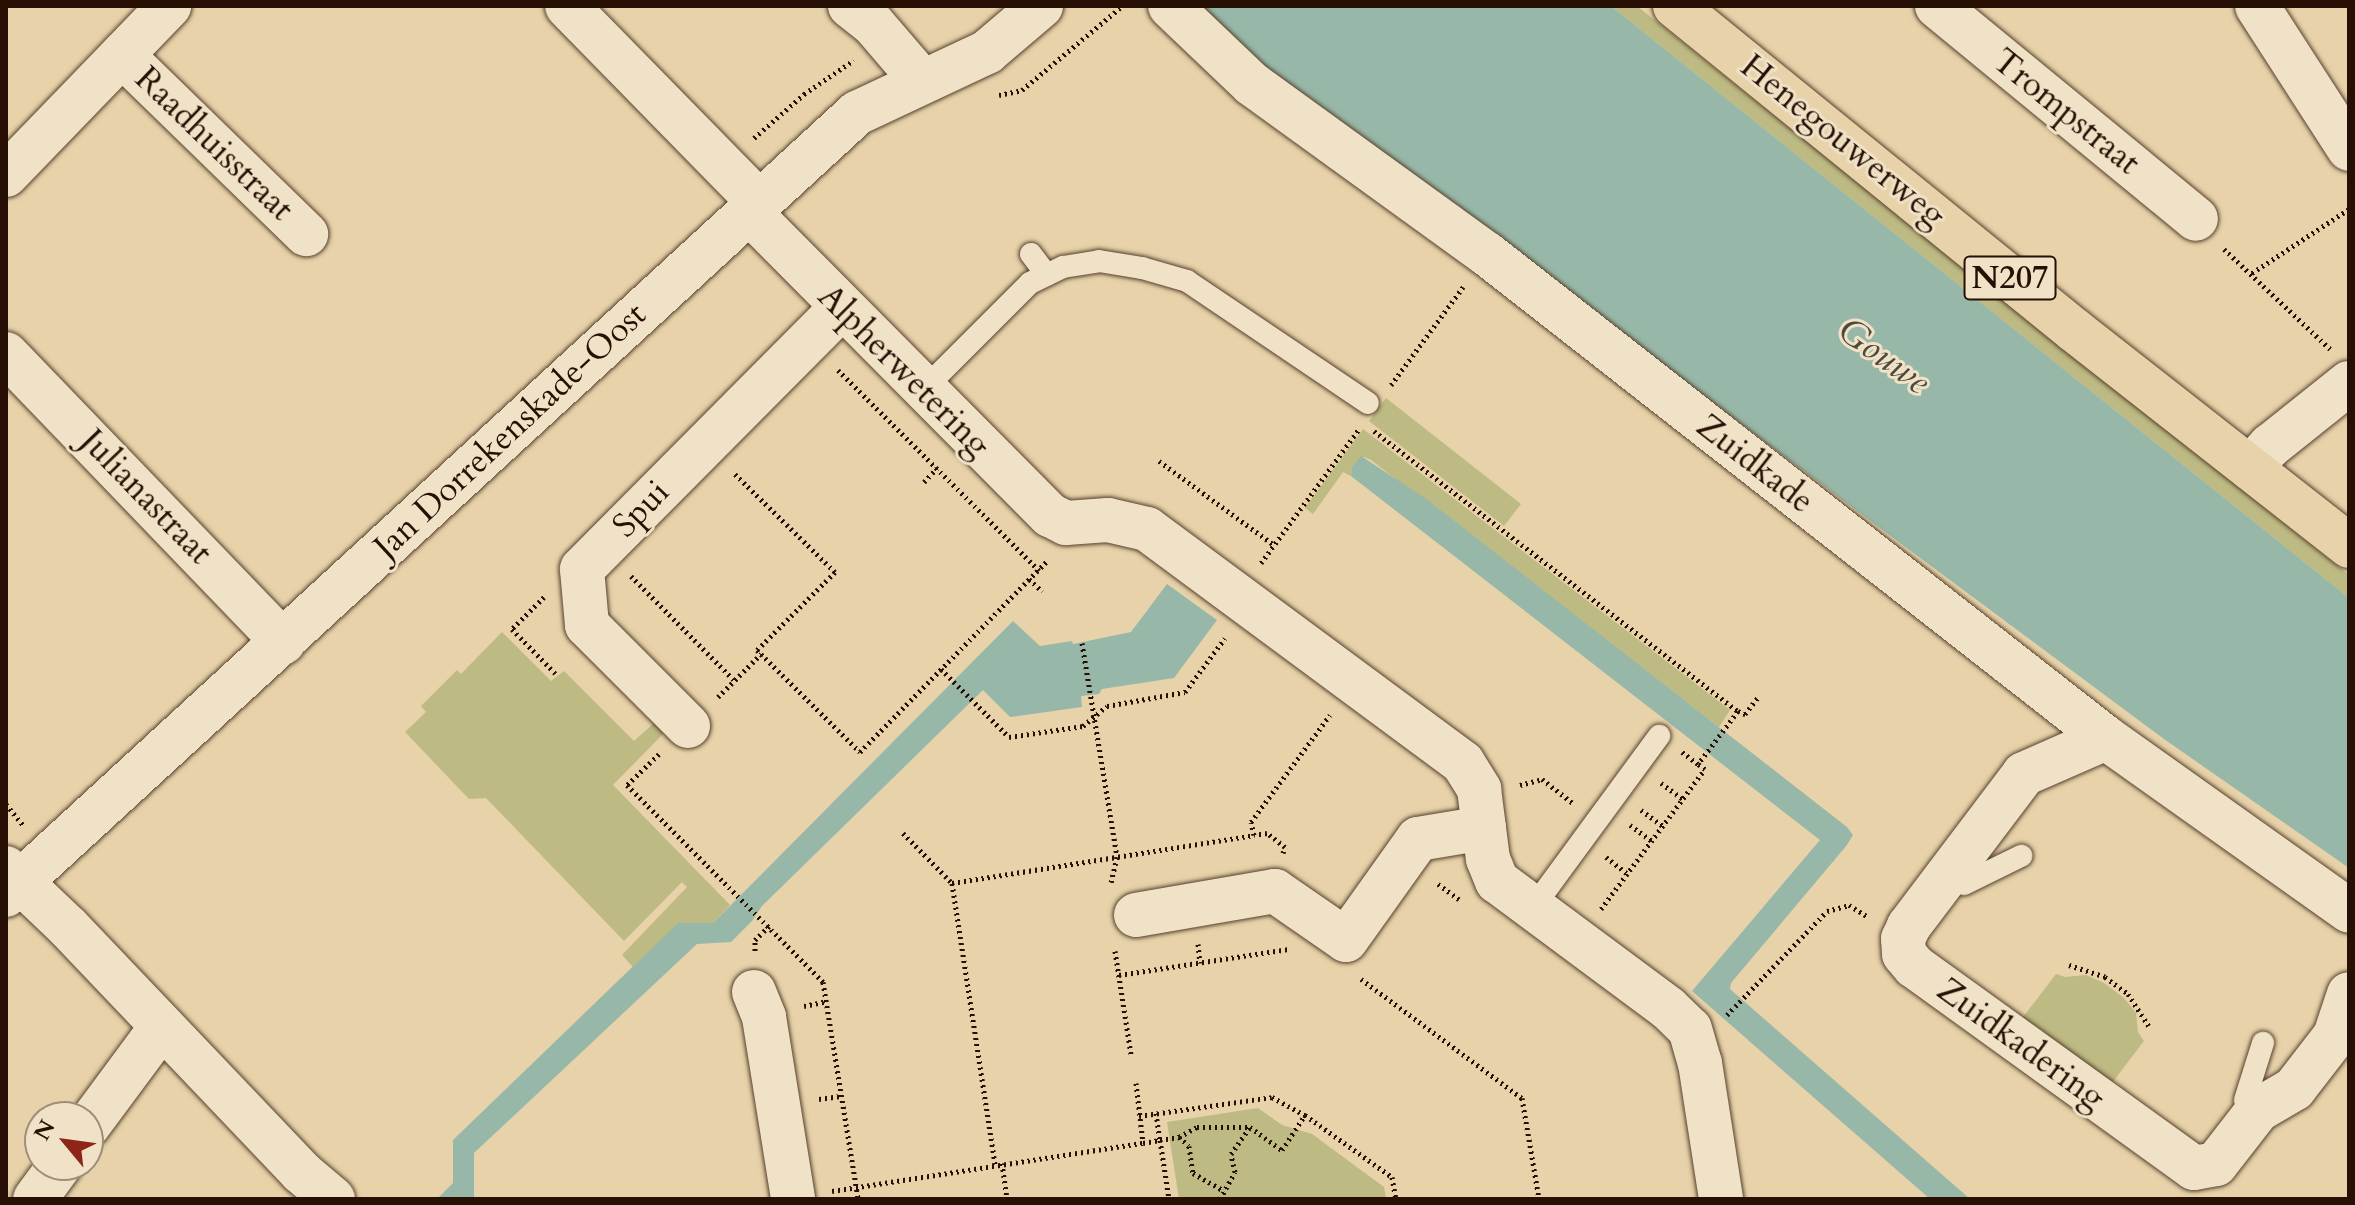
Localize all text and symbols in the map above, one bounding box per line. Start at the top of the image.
street label: Trompstraat [1984,40,2148,184]
street label: Henegouwerweg [1732,46,1954,236]
street label: Raadhuisstraat [126,58,302,230]
road number: N207 [1962,250,2058,306]
street label: Alpherwetering [809,276,999,466]
street label: Jan Dorrekenskade-Oost [366,294,654,568]
water label: Gouwe [1830,308,1938,404]
street label: Zuidkade [1688,406,1822,522]
street label: Julianastraat [72,421,220,573]
street label: Spui [604,472,678,546]
street label: Zuidkadering [1929,970,2113,1118]
north arrow [24,1101,104,1181]
text: N [27,1115,63,1146]

